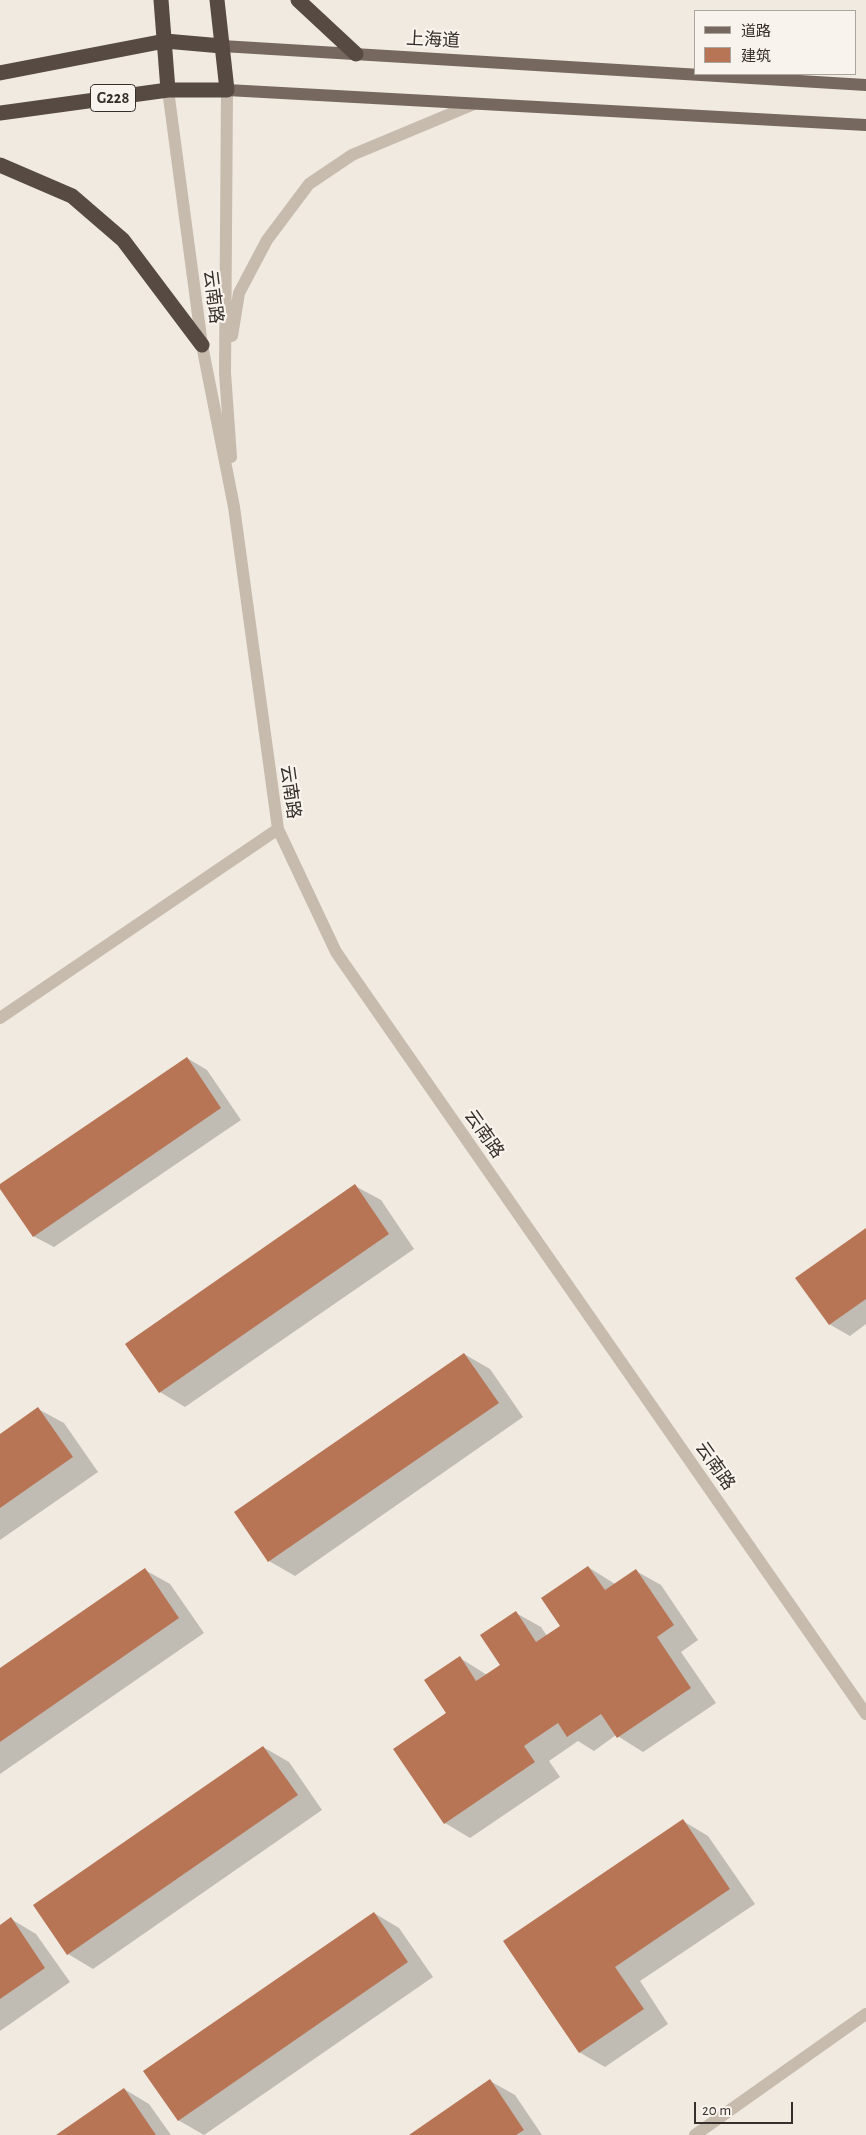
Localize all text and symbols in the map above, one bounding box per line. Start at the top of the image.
legend [694,10,856,75]
text: 道路 [741,24,771,39]
street label: 上海道 [405,28,461,52]
text: 建筑 [741,49,771,64]
road number: G228 [90,85,136,112]
street label: 云南路 [199,269,227,325]
street label: 云南路 [276,764,304,820]
street label: 云南路 [460,1106,508,1162]
street label: 云南路 [691,1438,739,1494]
scale bar [696,2092,795,2124]
text: 20 m [702,2103,731,2118]

